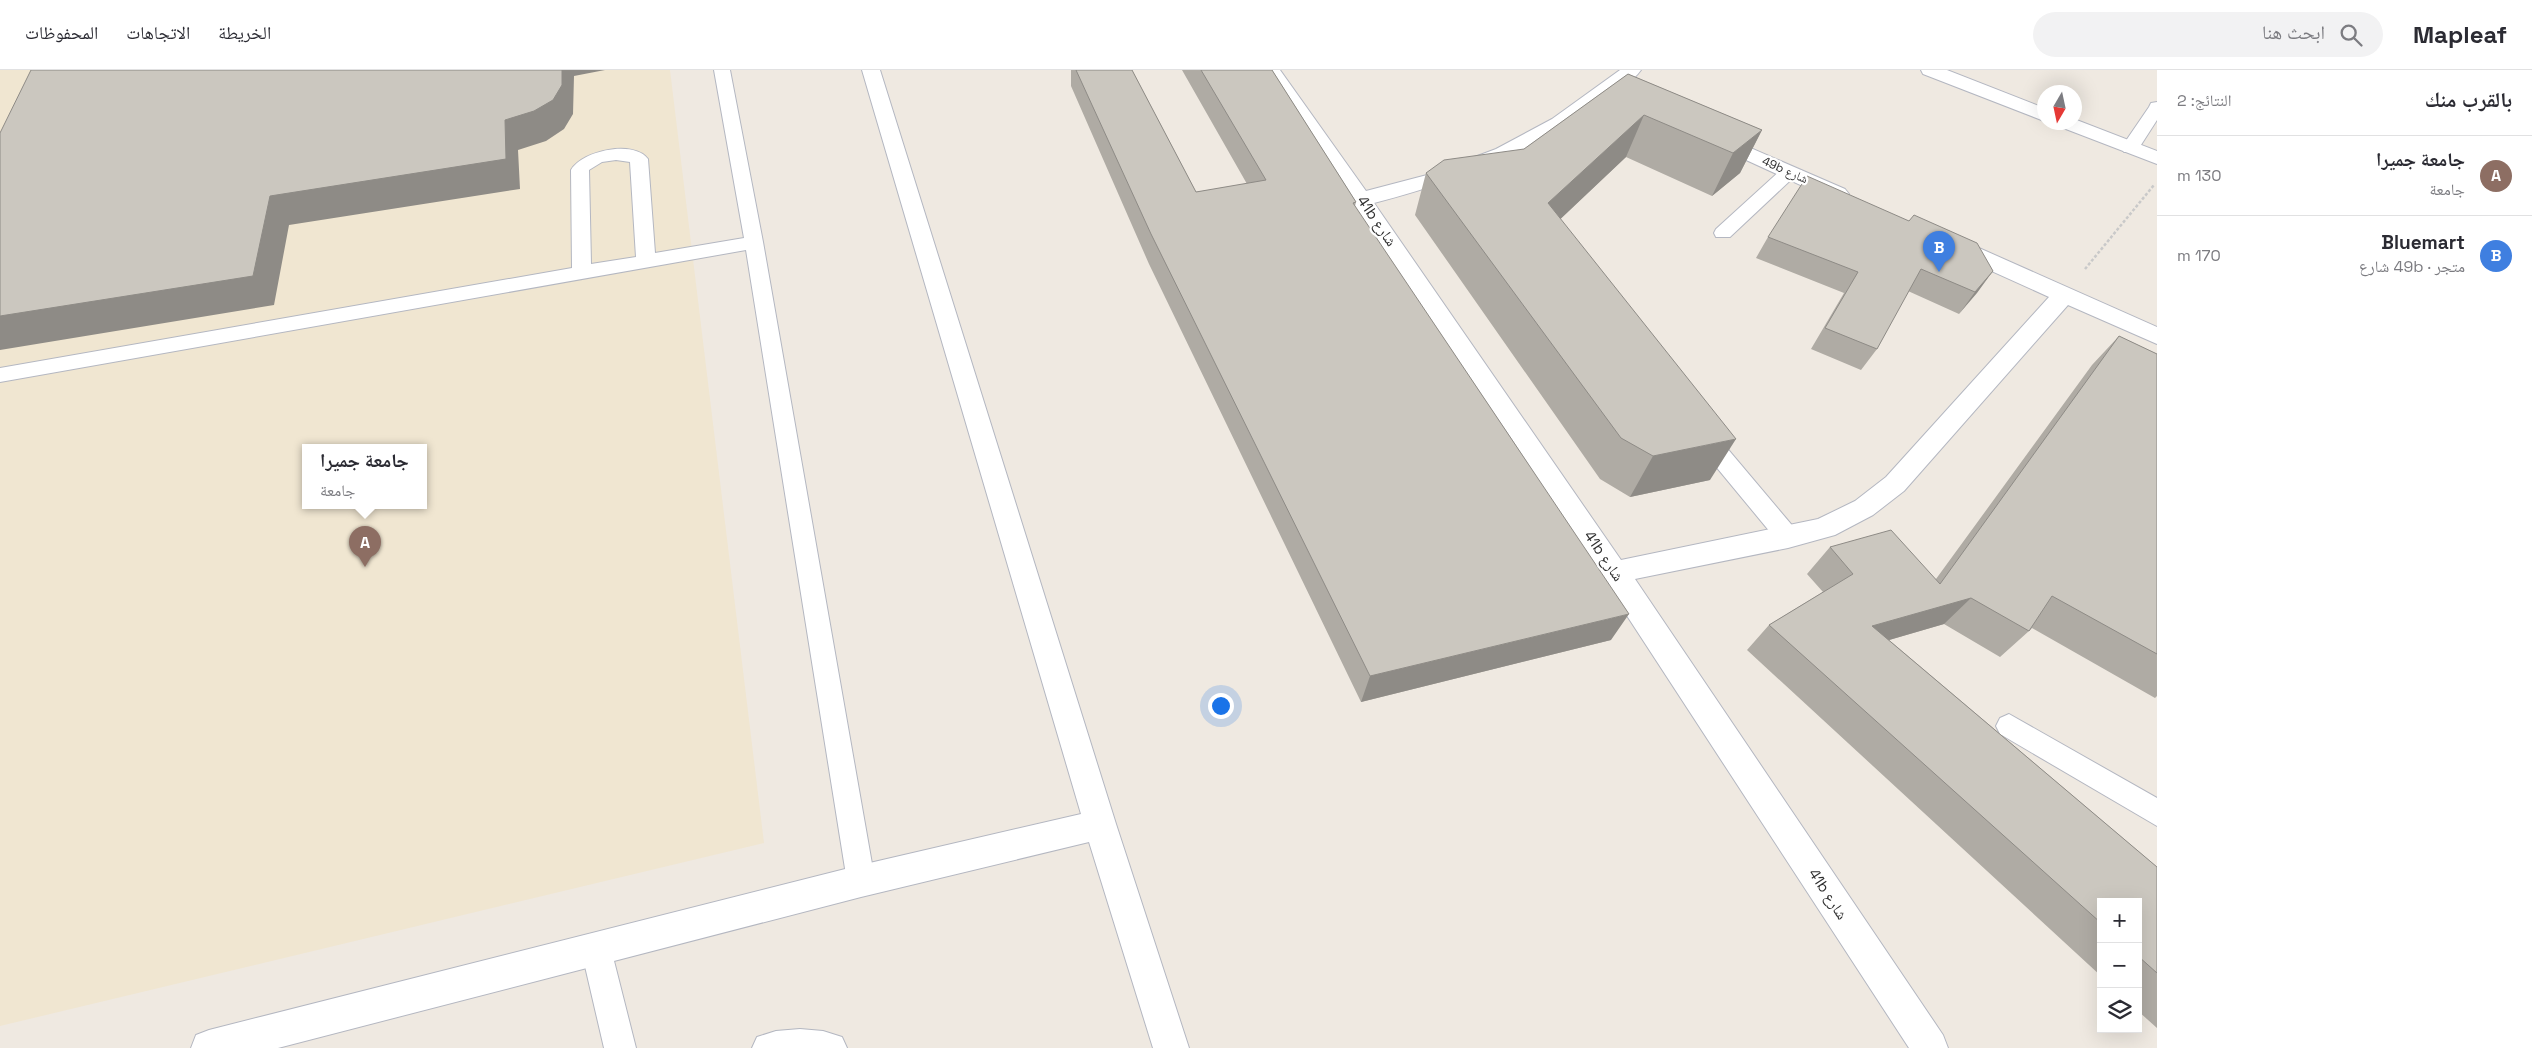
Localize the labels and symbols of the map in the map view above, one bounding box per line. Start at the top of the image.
north arrow [2037,85,2082,130]
street label: 49b شارع [1760,153,1810,187]
street label: 41b شارع [1353,192,1401,250]
pin: B [1923,231,1955,272]
pin: A [349,526,381,567]
street label: 41b شارع [1580,527,1628,585]
your location [1208,693,1234,719]
street label: 41b شارع [1804,865,1852,924]

